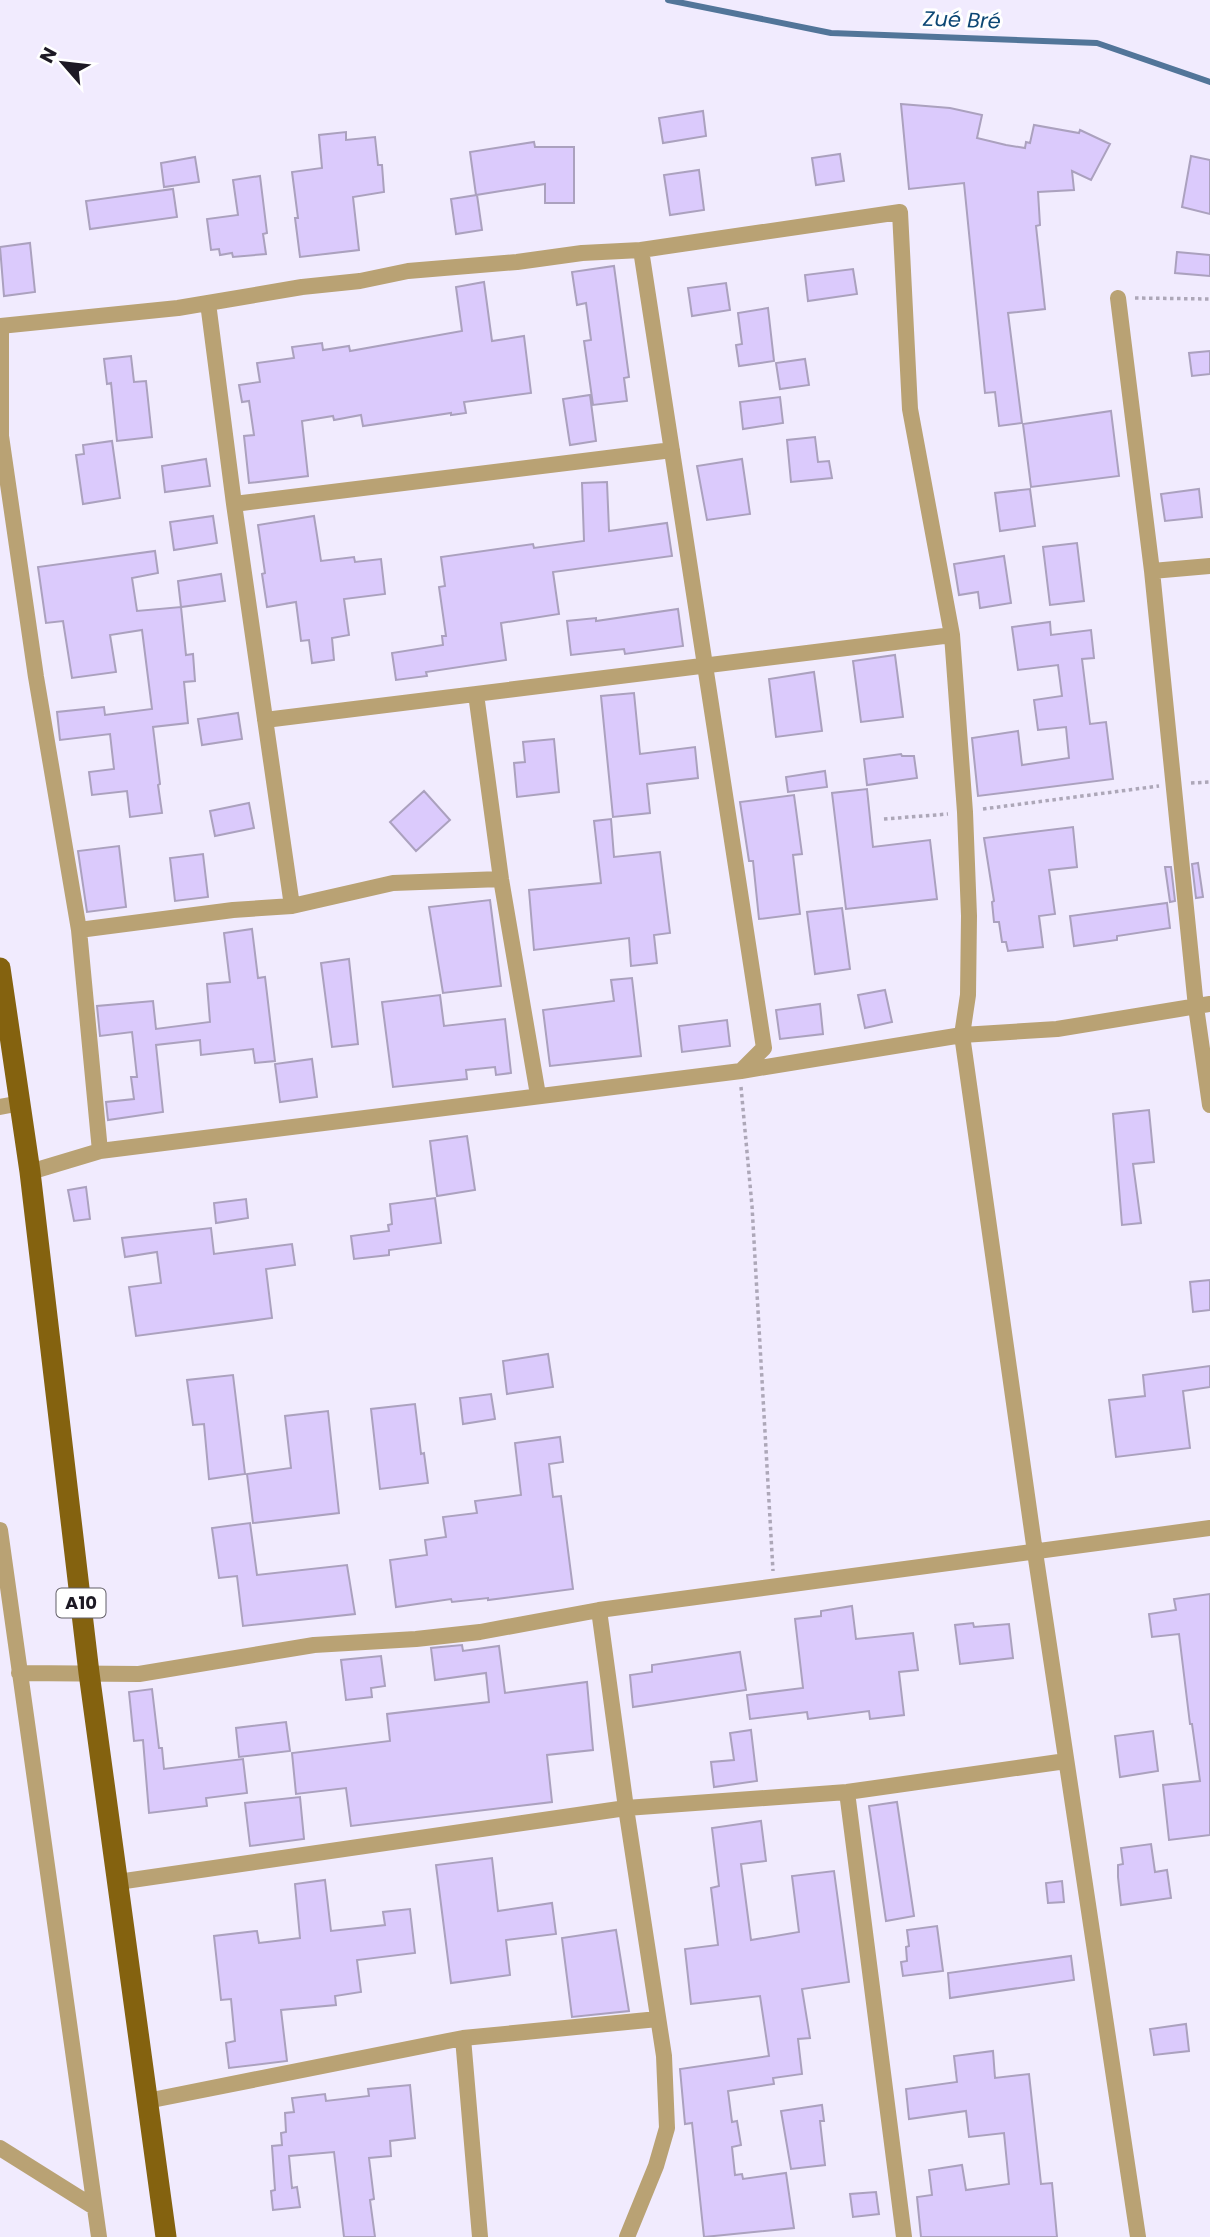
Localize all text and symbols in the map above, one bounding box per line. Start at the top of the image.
water label: Zué Bré [922,4,1001,35]
north arrow [28,28,98,98]
text: N [33,43,64,68]
road number: A10 [56,1588,106,1618]

